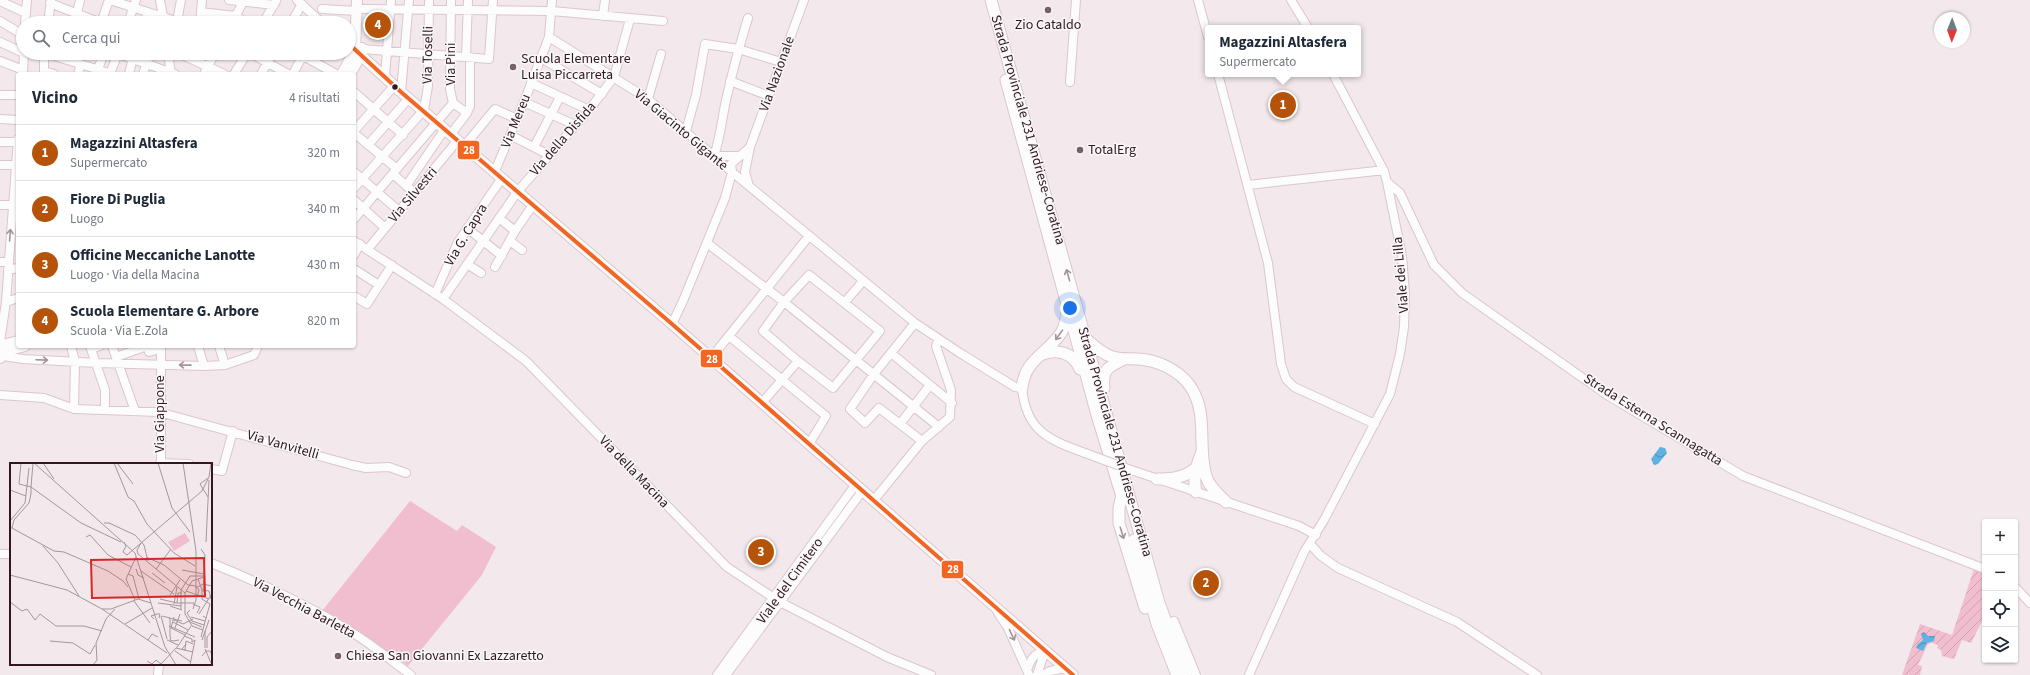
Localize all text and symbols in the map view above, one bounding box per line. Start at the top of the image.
marker: Zio Cataldo [1043,5,1053,15]
pin: 4 [365,10,391,40]
north arrow [1934,12,1970,48]
street label: Strada Provinciale 231 Andriese-Coratina [986,13,1070,247]
place label: Zio Cataldo [1015,15,1081,35]
search box [16,16,356,60]
popup [1205,25,1361,77]
street label: Via Toselli [417,26,439,84]
icon: search [30,27,52,49]
text: Cerca qui [62,28,121,49]
text: Magazzini Altasfera [1219,32,1347,53]
street label: Via Nazionale [754,33,800,114]
street label: Via Pini [441,43,461,85]
place label: Scuola Elementare Luisa Piccarreta [521,49,631,85]
text: Supermercato [1219,53,1296,71]
marker: Scuola Elementare Luisa Piccarreta [508,62,518,72]
unlabelled marker [390,82,400,92]
street label: Via Giacinto Gigante [630,85,732,175]
text: Vicino [32,86,78,110]
text: 4 risultati [289,89,340,107]
pin: 1 [1270,90,1296,120]
street label: Via Mereu [496,91,536,151]
street label: Via della Disfida [525,98,601,180]
text: Magazzini Altasfera [70,133,198,154]
line badge: 28 [457,140,480,160]
place label: TotalErg [1088,140,1136,160]
text: 28 [463,143,475,158]
text: 1 [42,144,48,162]
text: 320 m [307,144,340,162]
marker: TotalErg [1075,145,1085,155]
text: Supermercato [70,154,147,172]
street label: Via Silvestri [384,163,442,227]
text: Fiore Di Puglia [70,189,165,210]
text: 2 [42,200,48,218]
text: 340 m [307,200,340,218]
street label: Via G. Capra [439,200,493,270]
text: Luogo [70,210,104,228]
one-way arrow [7,229,14,242]
street label: Viale dei Lilla [1388,236,1414,314]
text: Officine Meccaniche Lanotte [70,245,255,266]
text: 3 [42,256,48,274]
text: 430 m [307,256,340,274]
text: Luogo · Via della Macina [70,266,199,284]
one-way arrow [1064,269,1071,282]
your location [1060,298,1080,318]
text: Scuola Elementare G. Arbore [70,301,259,322]
text: 4 [42,312,48,330]
text: 820 m [307,312,340,330]
text: Scuola · Via E.Zola [70,322,168,340]
street label: Strada Provinciale 231 Andriese-Coratina [1073,325,1157,559]
one-way arrow [1055,329,1063,340]
line badge: 28 [700,349,723,368]
text: 28 [706,352,718,367]
one-way arrow [35,357,48,364]
one-way arrow [179,361,192,369]
street label: Strada Esterna Scannagatta [1580,369,1726,471]
street label: Via Giappone [150,375,170,453]
street label: Via Vanvitelli [245,425,321,465]
street label: Via della Macina [594,431,674,513]
inset map [10,463,212,665]
map controls [1982,519,2018,663]
button: + [1982,519,2018,555]
one-way arrow [1119,526,1126,539]
street label: Viale del Cimitero [752,534,828,628]
pin: 3 [748,537,774,567]
button: − [1982,555,2018,591]
line badge: 28 [941,560,964,579]
text: 28 [947,562,959,577]
pin: 2 [1193,568,1219,598]
street label: Via Vecchia Barletta [249,572,359,644]
button: locate [1982,591,2018,627]
button: layers [1982,627,2018,663]
one-way arrow [1009,629,1016,641]
place label: Chiesa San Giovanni Ex Lazzaretto [346,646,544,666]
marker: Chiesa San Giovanni Ex Lazzaretto [333,651,343,661]

